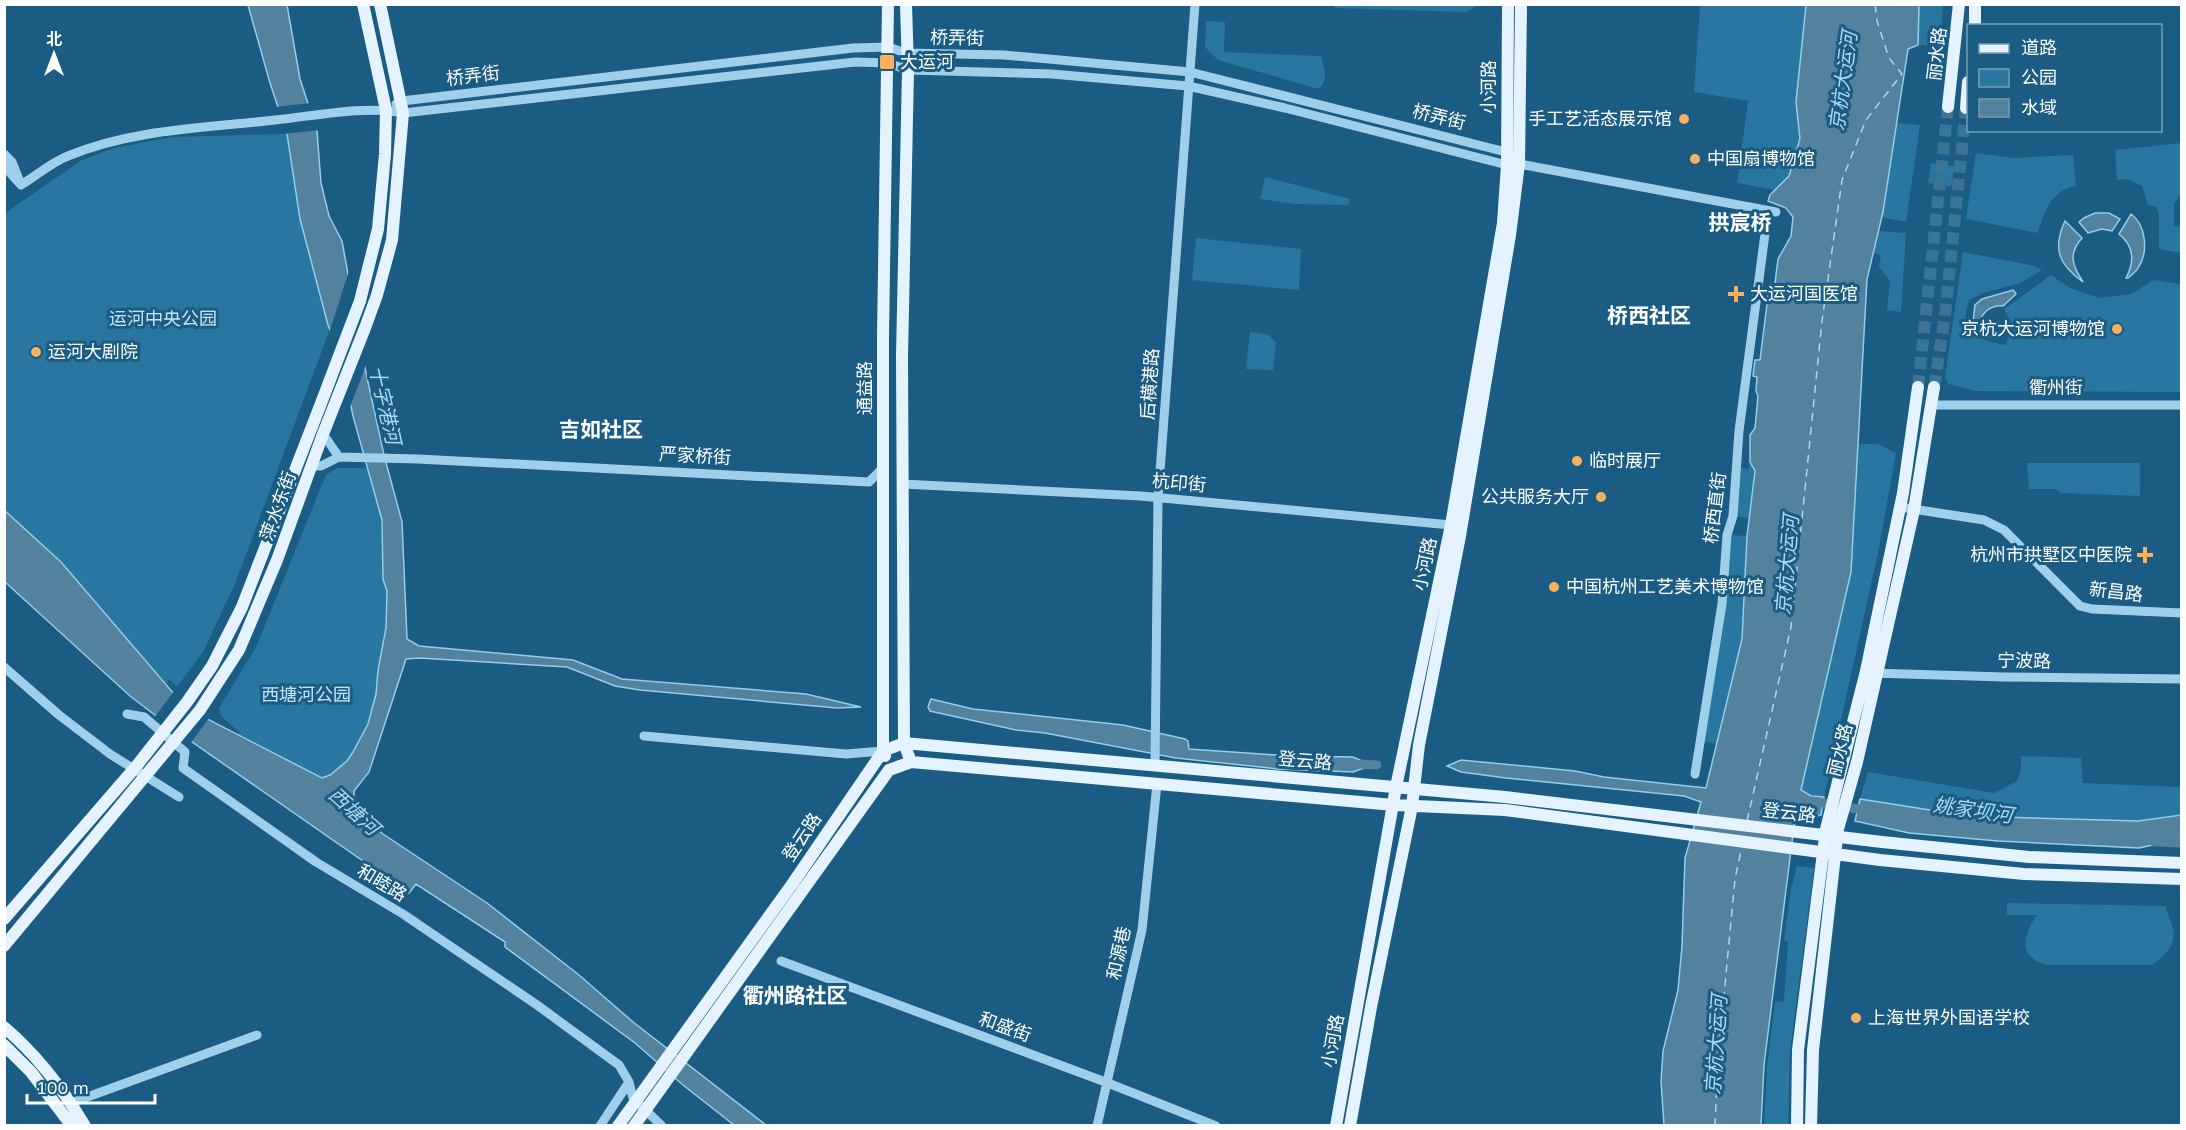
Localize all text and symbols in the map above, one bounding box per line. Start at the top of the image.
north arrow [24,24,84,84]
legend [1967,24,2162,132]
street label: 桥弄街 [930,26,984,49]
water label: 京杭大运河 [1823,26,1862,132]
street label: 丽水路 [1922,26,1951,82]
text: 北 [46,29,62,49]
text: 道路 [2021,36,2057,59]
place label: 大运河 [900,50,954,73]
marker: 大运河 [878,53,896,71]
street label: 小河路 [1477,60,1500,114]
street label: 桥弄街 [445,61,501,90]
text: 公园 [2021,66,2057,89]
text: 水域 [2021,96,2057,119]
street label: 桥弄街 [1410,99,1468,134]
place label: 手工艺活态展示馆 [1528,107,1672,130]
marker: 手工艺活态展示馆 [1677,112,1691,126]
place label: 中国扇博物馆 [1707,147,1815,170]
marker: 中国扇博物馆 [1688,152,1702,166]
district label: 拱宸桥 [1709,209,1772,235]
place label: 大运河国医馆 [1750,282,1858,305]
marker: 大运河国医馆 [1727,285,1745,303]
district label: 桥西社区 [1607,302,1691,328]
park label: 运河中央公园 [109,307,217,330]
place label: 京杭大运河博物馆 [1961,317,2105,340]
marker: 京杭大运河博物馆 [2110,322,2124,336]
place label: 运河大剧院 [48,340,138,363]
marker: 运河大剧院 [29,345,43,359]
street label: 后横港路 [1136,347,1163,421]
street label: 通益路 [853,361,876,415]
water label: 十字港河 [364,363,408,451]
street label: 衢州街 [2029,376,2083,399]
district label: 吉如社区 [559,416,643,442]
street label: 严家桥街 [658,442,732,469]
place label: 临时展厅 [1589,449,1661,472]
marker: 临时展厅 [1570,454,1584,468]
street label: 萍水东街 [254,468,301,544]
street label: 杭印街 [1151,469,1207,496]
street label: 桥西直街 [1699,471,1730,545]
place label: 公共服务大厅 [1481,485,1589,508]
marker: 公共服务大厅 [1594,490,1608,504]
water label: 京杭大运河 [1770,510,1804,616]
street label: 小河路 [1408,535,1441,593]
place label: 杭州市拱墅区中医院 [1970,543,2132,566]
marker: 杭州市拱墅区中医院 [2136,546,2154,564]
place label: 中国杭州工艺美术博物馆 [1566,575,1764,598]
street label: 新昌路 [2088,577,2144,606]
marker: 中国杭州工艺美术博物馆 [1547,580,1561,594]
street label: 宁波路 [1997,649,2051,672]
park label: 西塘河公园 [261,683,351,706]
street label: 丽水路 [1822,721,1857,779]
street label: 登云路 [1277,747,1333,774]
water label: 西塘河 [324,781,388,843]
water label: 姚家坝河 [1932,792,2018,828]
street label: 登云路 [1761,798,1817,827]
street label: 登云路 [777,808,826,866]
street label: 和睦路 [353,859,411,906]
street label: 和源巷 [1102,924,1135,982]
district label: 衢州路社区 [743,982,848,1008]
water label: 京杭大运河 [1700,990,1732,1096]
street label: 和盛街 [976,1006,1034,1047]
place label: 上海世界外国语学校 [1868,1006,2030,1029]
marker: 上海世界外国语学校 [1849,1011,1863,1025]
street label: 小河路 [1316,1012,1349,1069]
scale bar [27,1067,154,1105]
text: 100 m [36,1076,89,1099]

